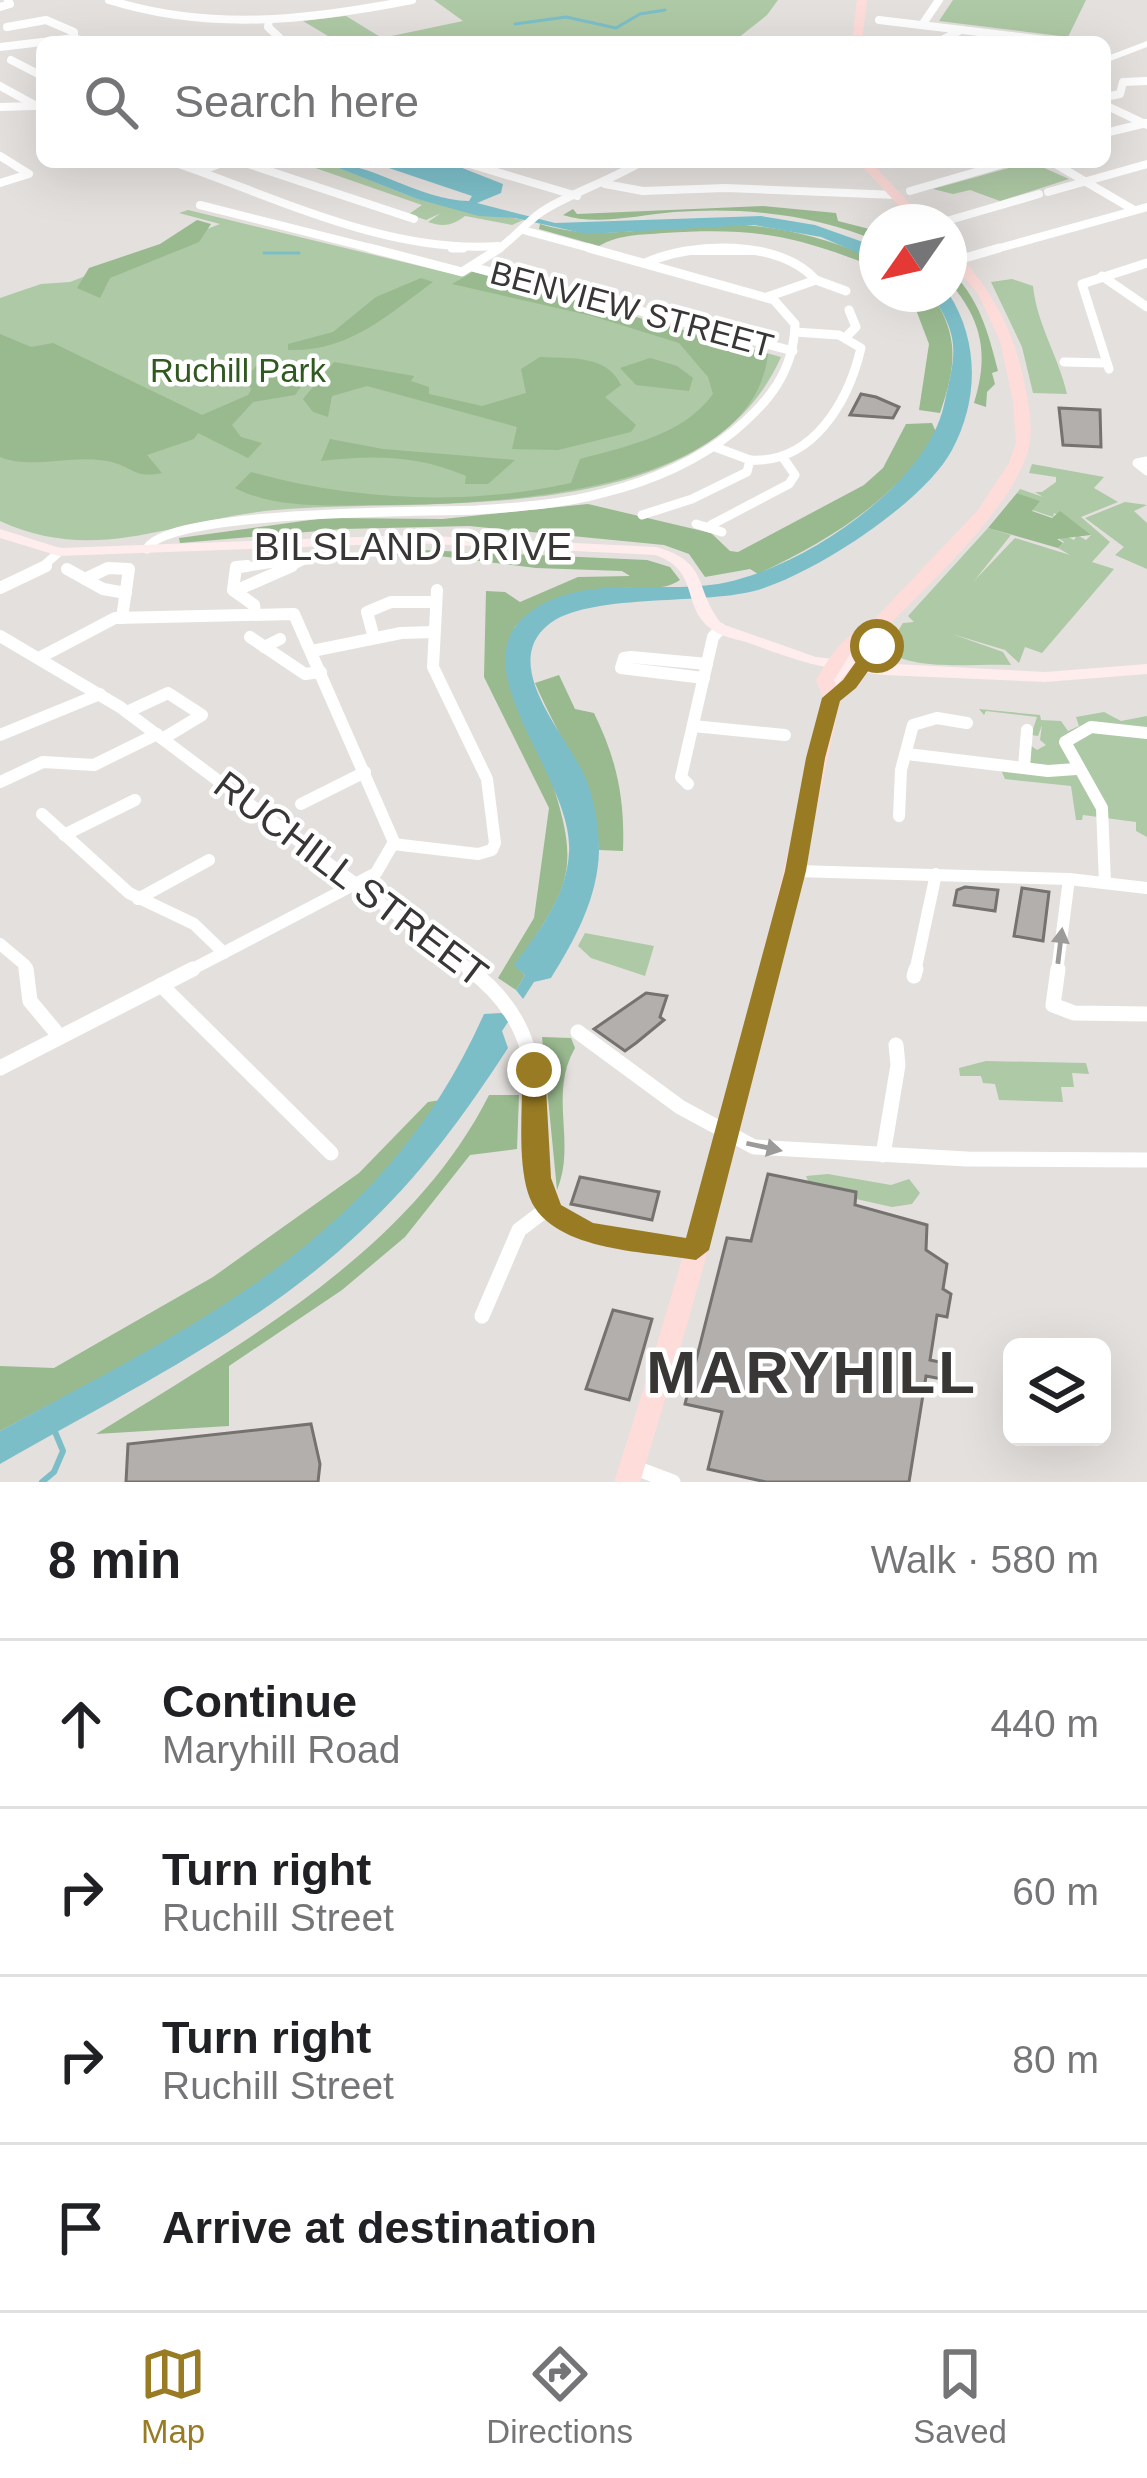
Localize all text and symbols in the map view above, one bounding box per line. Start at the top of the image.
search box [36,36,1111,168]
icon: search [78,69,144,135]
text: Search here [174,76,419,127]
north arrow [859,204,967,312]
street label: BENVIEW STREET [486,253,778,365]
park label: Ruchill Park [150,352,327,389]
street label: BILSLAND DRIVE [254,525,572,568]
route start [850,619,904,673]
street label: RUCHILL STREET [206,762,496,996]
one-way arrow [1051,926,1070,964]
route end [507,1043,561,1097]
one-way arrow [745,1139,783,1158]
map controls [1003,1338,1111,1446]
button: layers [1003,1338,1111,1446]
district label: MARYHILL [646,1339,978,1406]
text: 8 min [48,1532,181,1589]
text: Walk · 580 m [871,1538,1099,1581]
text: Continue [162,1676,357,1727]
icon: ahead [48,1691,114,1757]
text: 440 m [991,1702,1099,1745]
text: Maryhill Road [162,1728,400,1771]
text: Turn right [162,1844,371,1895]
icon: right [48,1859,114,1925]
text: 60 m [1012,1870,1099,1913]
text: Ruchill Street [162,1896,394,1939]
text: Turn right [162,2012,371,2063]
icon: right [48,2027,114,2093]
text: 80 m [1012,2038,1099,2081]
text: Ruchill Street [162,2064,394,2107]
icon: arrive [48,2195,114,2261]
text: Arrive at destination [162,2202,597,2253]
tab: Map [140,2341,206,2451]
tab: Directions [486,2341,633,2451]
tab: Saved [913,2341,1007,2451]

